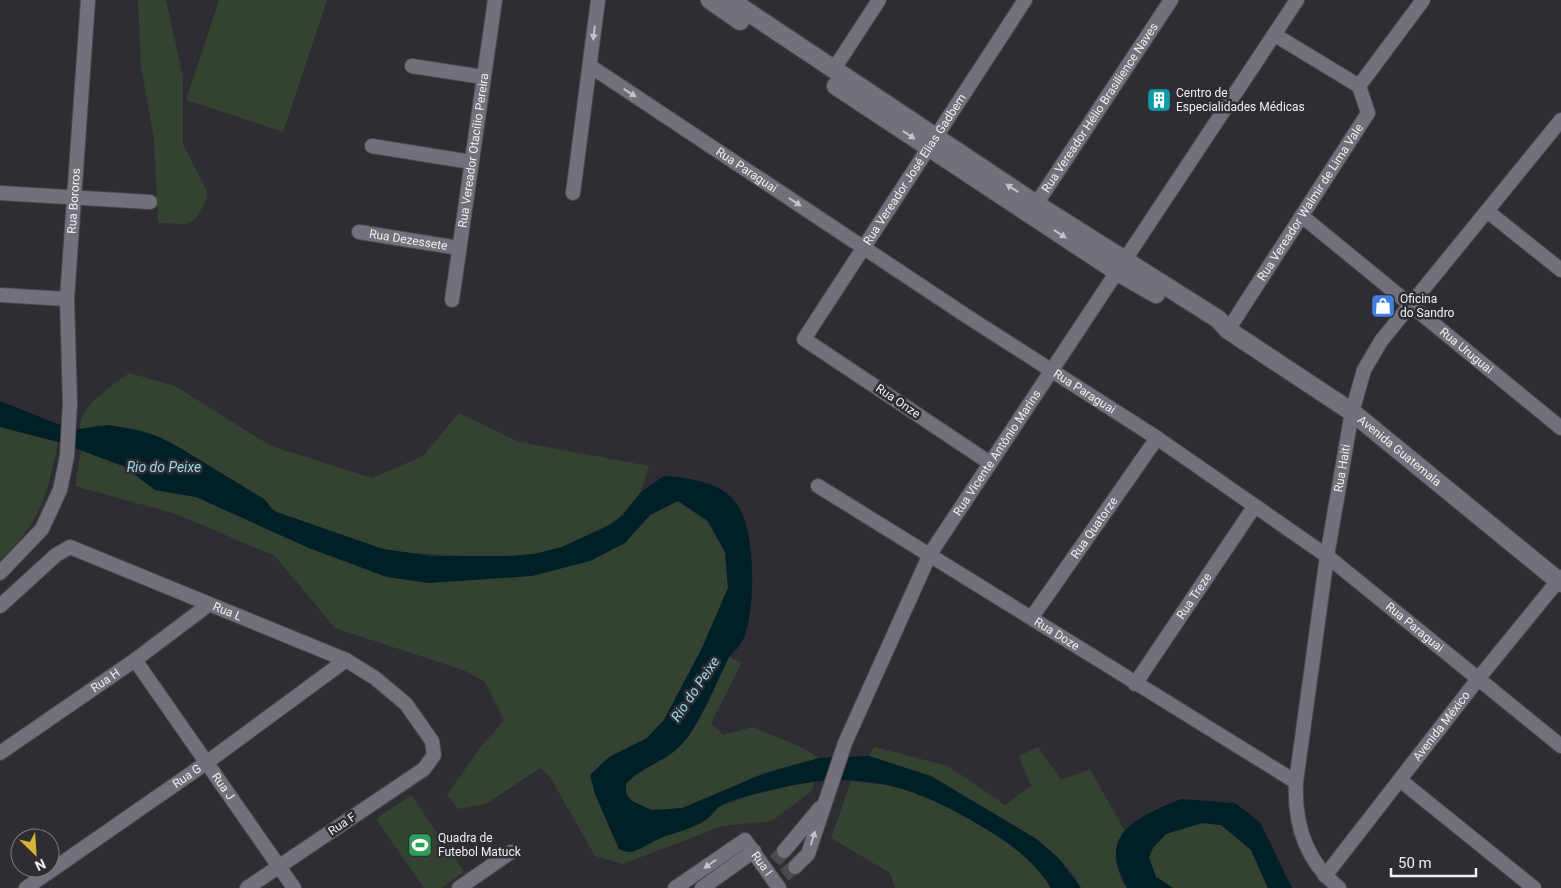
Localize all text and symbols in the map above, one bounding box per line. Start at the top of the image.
street label: Rua Vereador Hélio Brasilience Naves [1039,20,1161,195]
one-way arrow [590,26,598,42]
street label: Rua Vereador Otacílio Pereira [455,72,491,229]
place label: Centro de Especialidades Médicas [1176,86,1305,114]
building icon: Centro de Especialidades Médicas [1146,87,1172,113]
one-way arrow [624,88,637,98]
street label: Rua Vereador José Elias Gadbem [860,91,969,248]
street label: Rua Vereador Walmir de Lima Vale [1255,121,1366,283]
one-way arrow [903,130,916,140]
street label: Rua Paraguai [713,145,780,195]
street label: Rua Bororos [65,168,83,234]
one-way arrow [1005,183,1019,193]
one-way arrow [788,197,802,207]
street label: Rua Dezessete [368,227,449,253]
one-way arrow [1053,229,1066,239]
place label: Oficina do Sandro [1400,292,1455,320]
shop icon: Oficina do Sandro [1370,293,1396,319]
street label: Rua Uruguai [1437,325,1496,377]
street label: Rua Paraguai [1051,367,1118,417]
street label: Rua Onze [873,381,923,421]
street label: Rua Vicente Antônio Marins [950,387,1044,518]
street label: Avenida Guatemala [1355,413,1444,489]
street label: Rua Haiti [1331,443,1353,493]
water label: Rio do Peixe [127,459,201,475]
street label: Rua Quatorze [1068,494,1121,561]
street label: Rua Treze [1174,570,1215,622]
street label: Rua L [211,599,244,624]
street label: Rua Paraguai [1383,599,1447,655]
street label: Rua Doze [1032,615,1082,653]
water label: Rio do Peixe [668,654,722,724]
street label: Rua H [88,666,123,695]
street label: Avenida México [1410,688,1473,764]
street label: Rua G [170,761,204,791]
street label: Rua J [209,770,237,803]
street label: Rua F [326,810,359,838]
north arrow [10,828,60,878]
place label: Quadra de Futebol Matuck [438,831,522,859]
one-way arrow [809,831,817,846]
sports icon: Quadra de Futebol Matuck [407,832,433,858]
scale bar [1391,846,1476,878]
street label: Rua I [748,849,775,879]
text: 50 m [1398,854,1432,872]
text: N [33,855,48,874]
one-way arrow [703,859,717,869]

